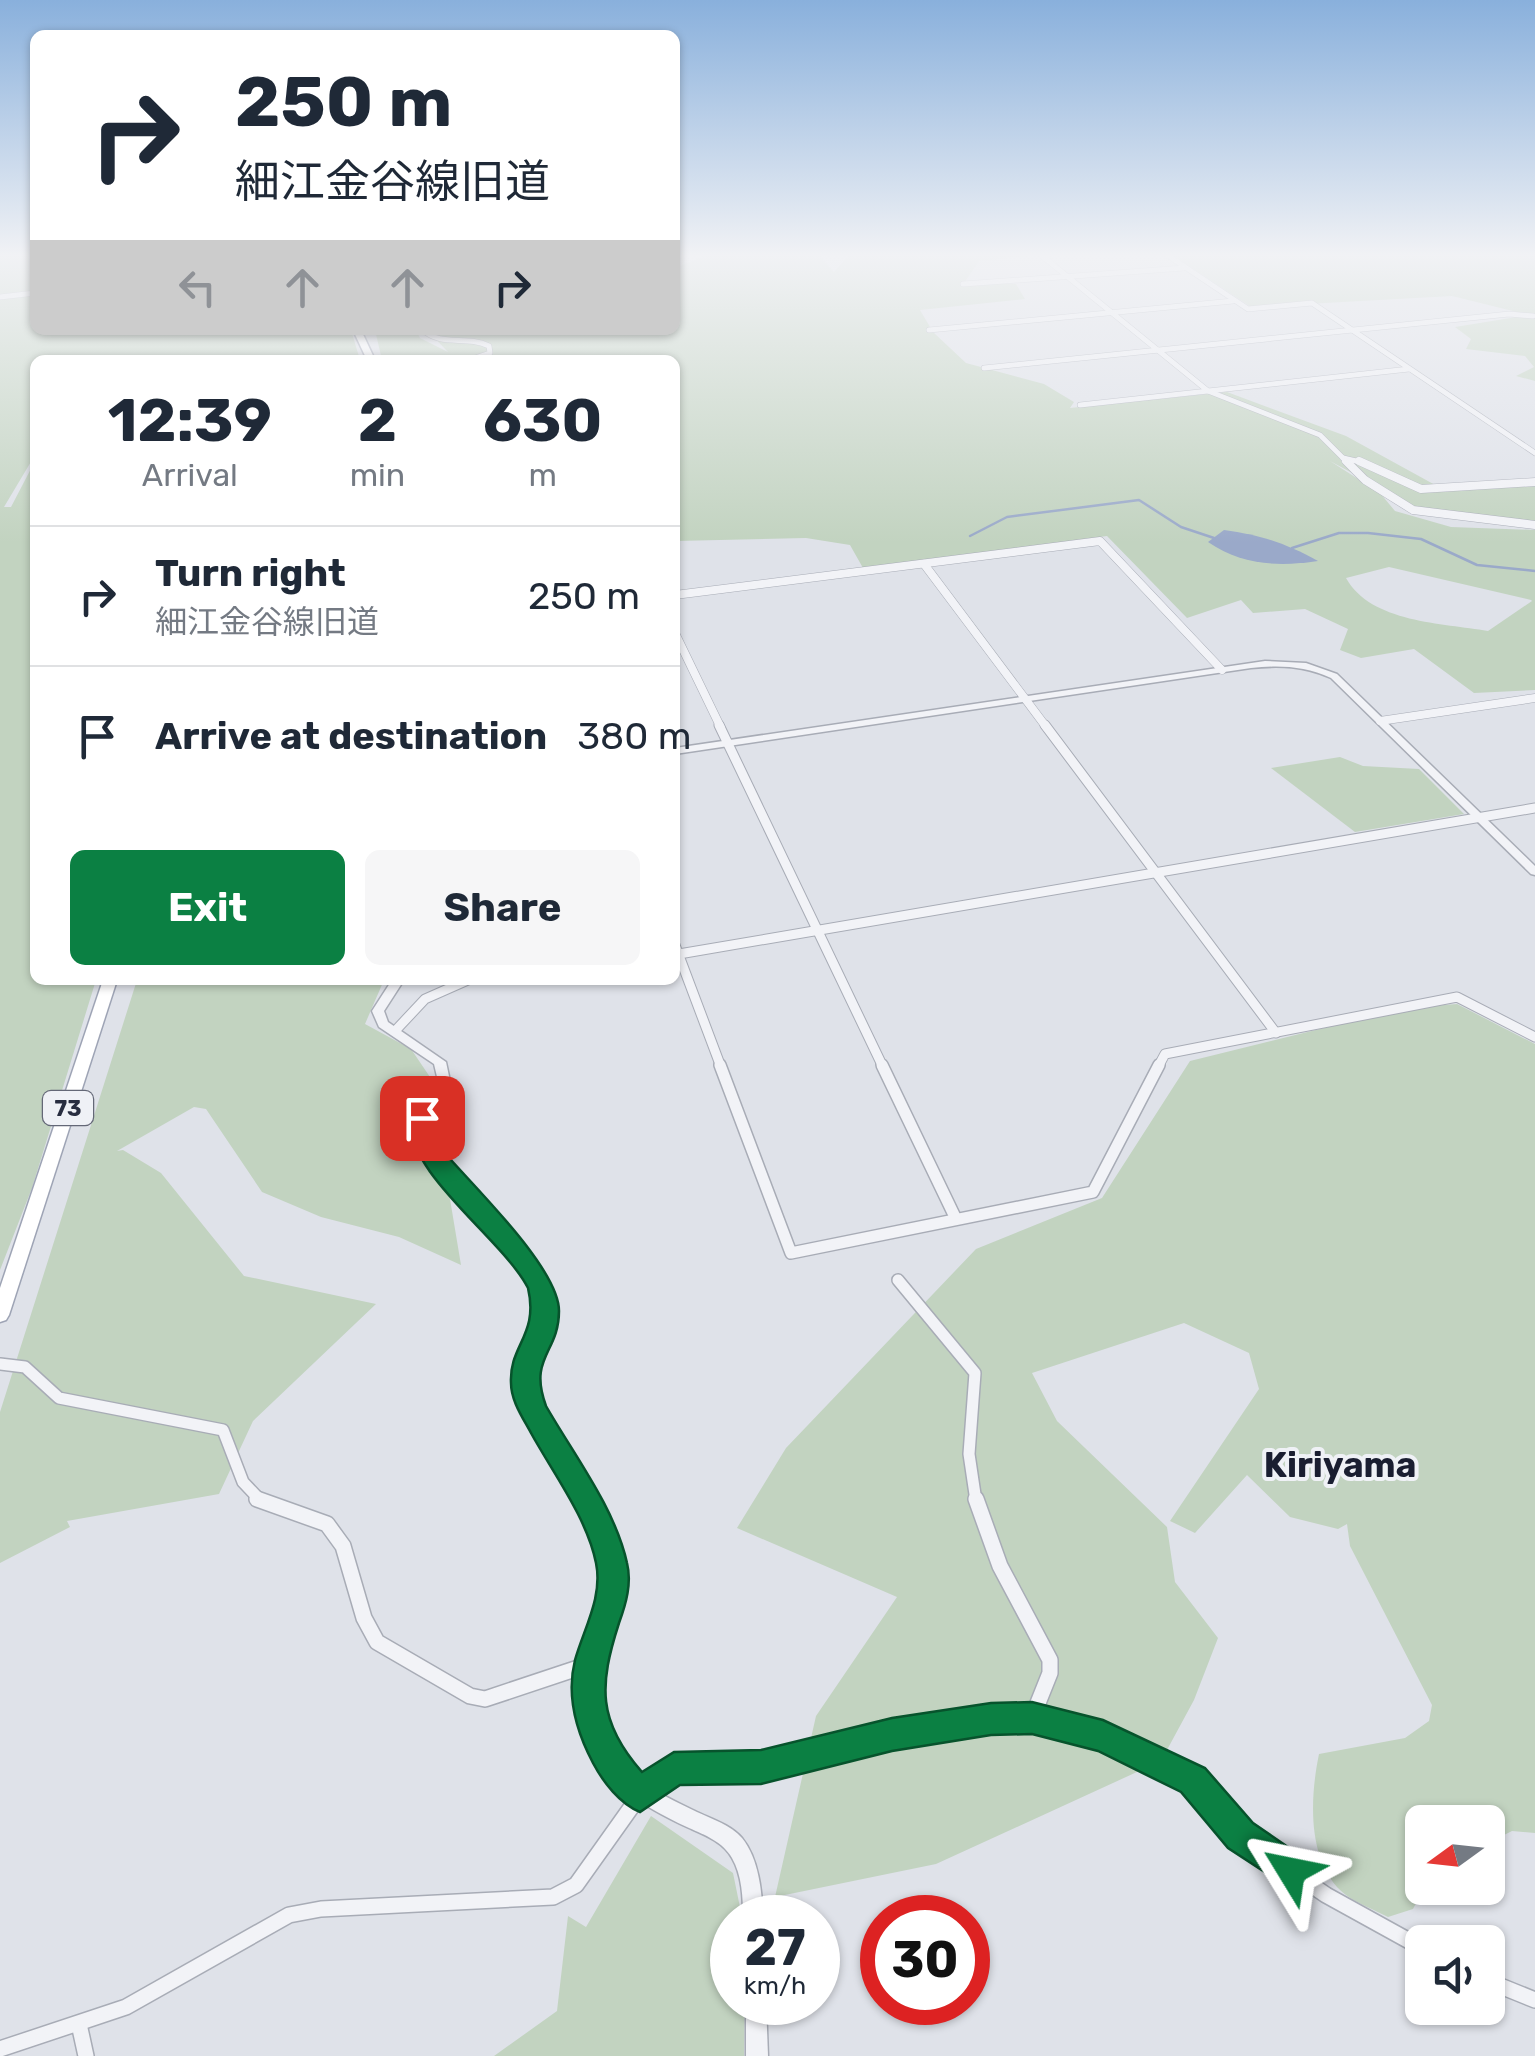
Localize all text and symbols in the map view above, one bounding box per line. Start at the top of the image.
text: 250 m [235,61,452,144]
icon: right [70,70,200,200]
text: 細江金谷線旧道 [235,155,550,208]
icon: left [170,260,225,315]
icon: ahead [275,260,330,315]
icon: ahead [380,260,435,315]
icon: right [485,260,540,315]
text: 12:39 [108,385,272,456]
text: 2 [358,385,397,456]
text: 630 [483,385,602,456]
text: Arrival [142,456,238,494]
text: min [350,456,405,494]
text: m [528,456,557,494]
text: Turn right [155,550,346,596]
icon: right [70,569,125,624]
text: 250 m [528,573,640,619]
text: 細江金谷線旧道 [155,603,379,641]
icon: arrive [70,709,125,764]
text: Arrive at destination [155,713,547,759]
text: 380 m [577,713,691,759]
button: Exit [70,850,345,965]
button: Share [365,850,640,965]
pin [380,1076,465,1161]
road number: 73 [43,1091,93,1125]
icon: arrive [395,1091,450,1146]
district label: Kiriyama [1264,1444,1416,1486]
north arrow [1405,1805,1505,1905]
map controls [1405,1805,1505,2025]
position arrow [1239,1819,1343,1923]
speed limit sign: 30 [860,1895,990,2025]
text: 27 [744,1918,806,1978]
button: sound [1405,1925,1505,2025]
text: km/h [744,1971,806,2000]

